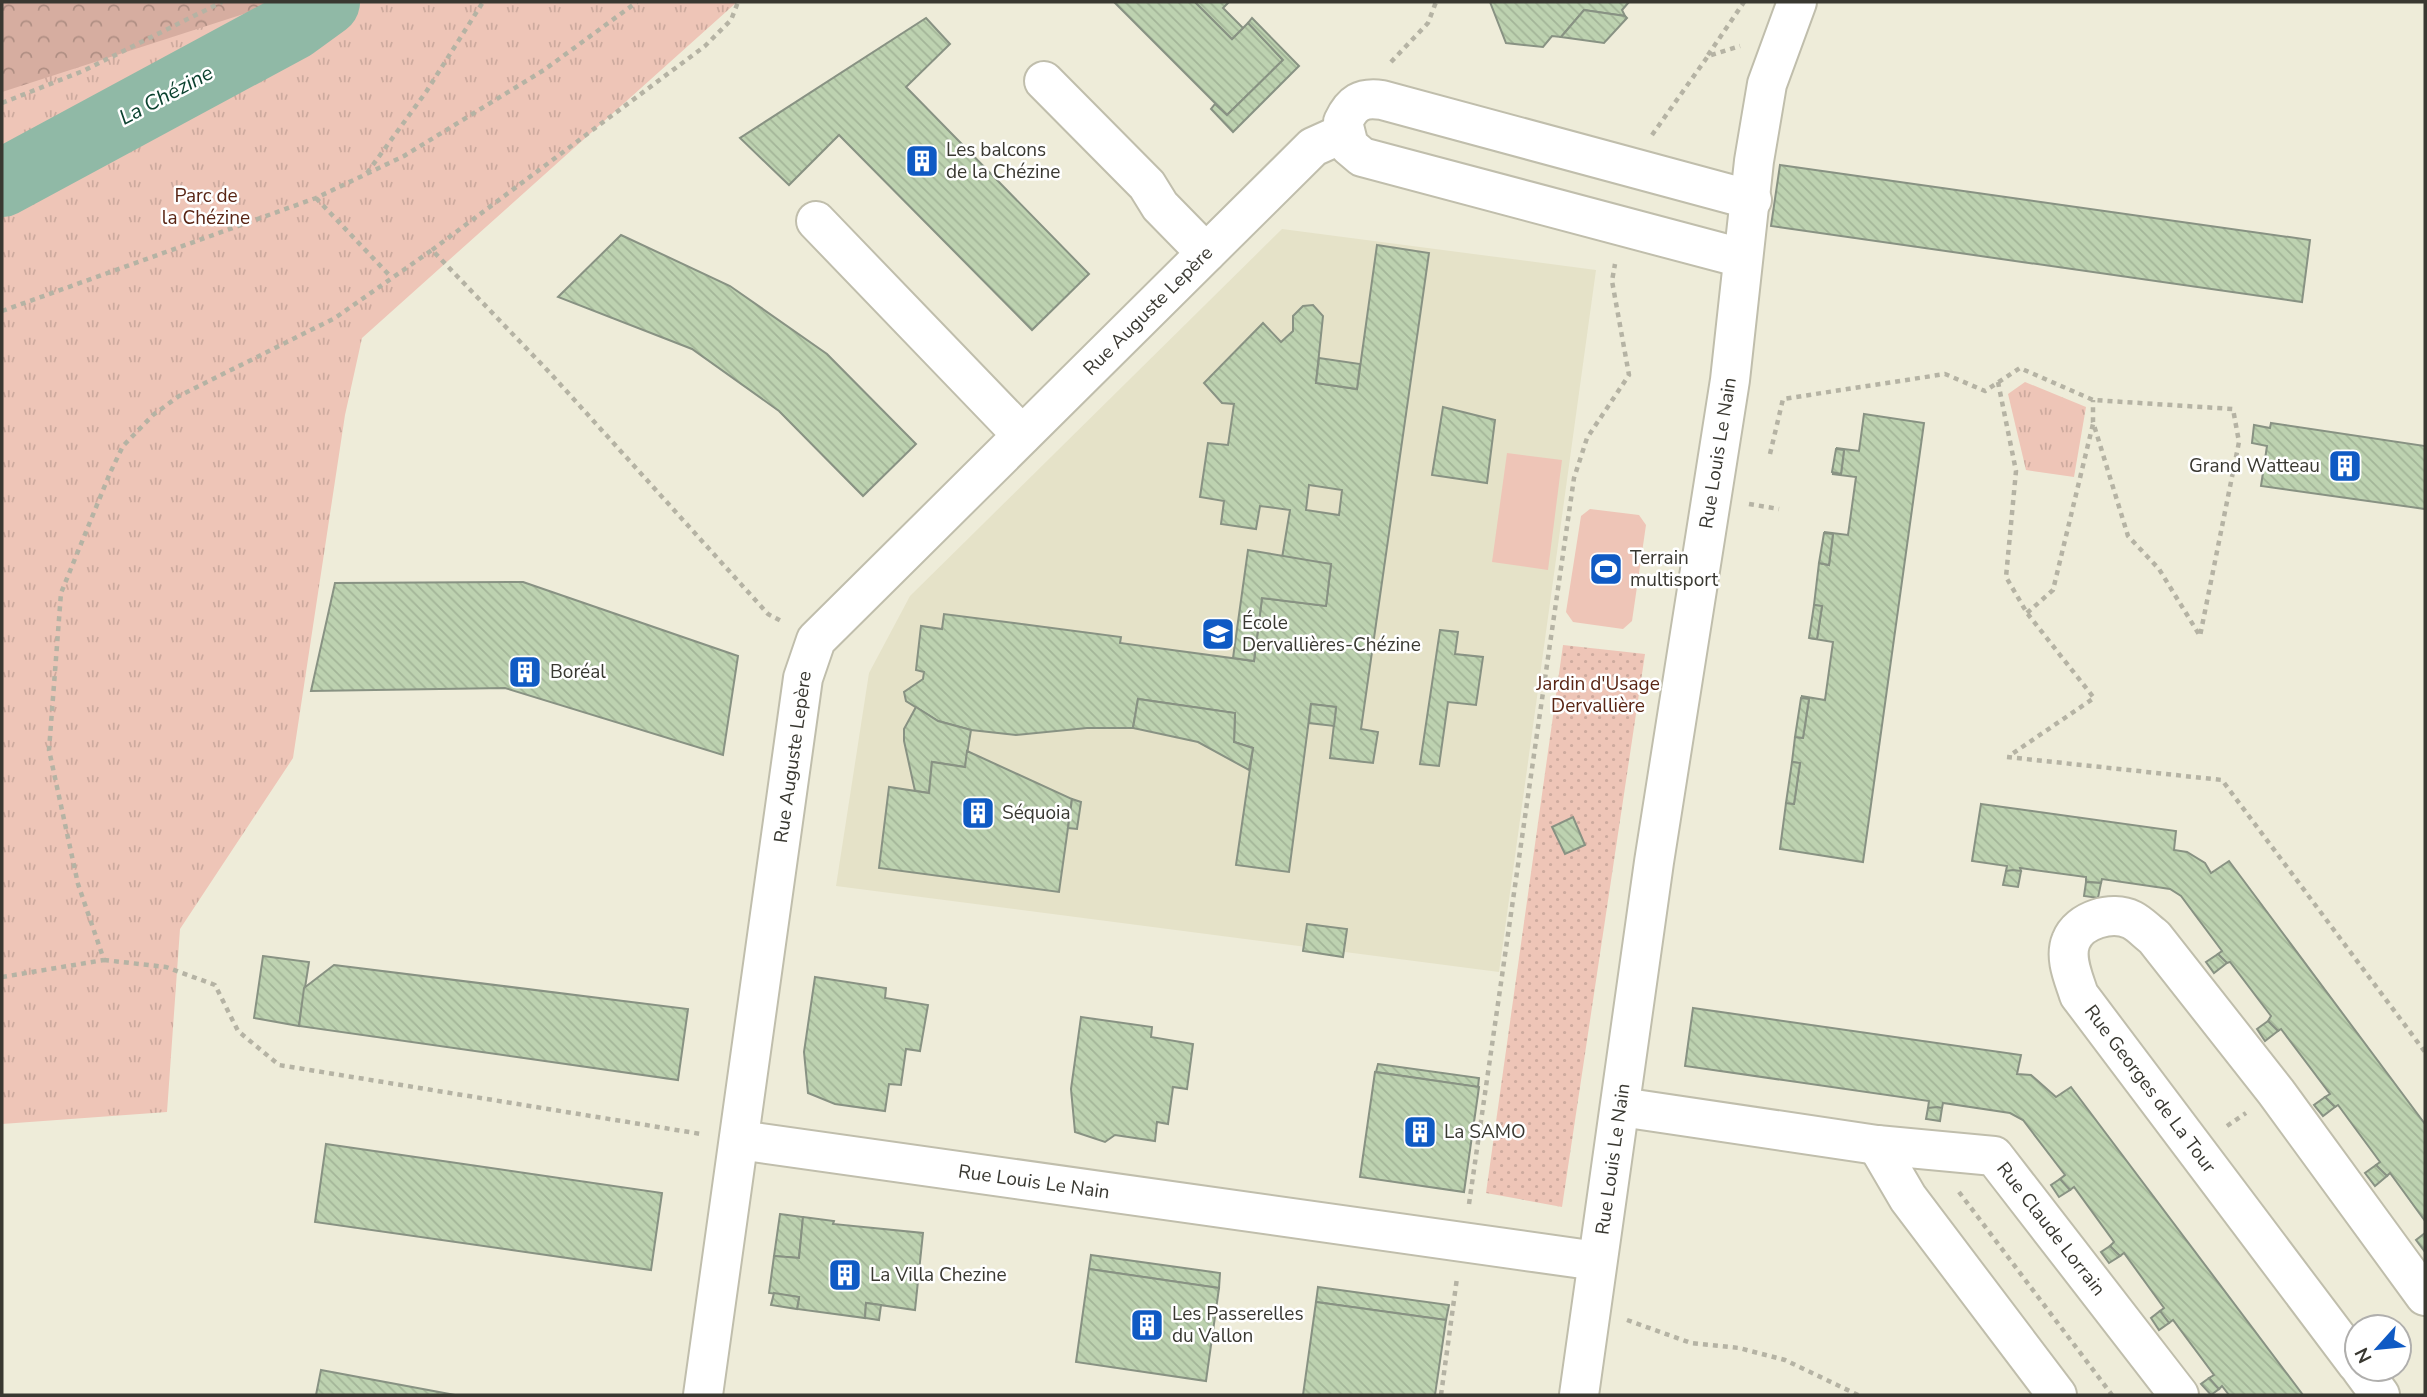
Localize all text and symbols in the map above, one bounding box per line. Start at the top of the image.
water label: La Chézine [114,59,218,131]
place label: Les balcons de la Chézine [946,137,1060,185]
building icon: Les balcons de la Chézine [903,142,941,180]
park label: Parc de la Chézine [162,183,250,231]
street label: Rue Auguste Lepère [1077,240,1219,382]
street label: Rue Louis Le Nain [1693,376,1743,530]
building icon: Grand Watteau [2326,447,2364,485]
place label: Grand Watteau [2189,453,2320,479]
place label: Terrain multisport [1630,545,1719,593]
sports icon: Terrain multisport [1587,550,1625,588]
place label: École Dervallières-Chézine [1242,610,1421,658]
school or university icon: École Dervallières-Chézine [1199,615,1237,653]
building icon: Boréal [506,653,544,691]
place label: Boréal [550,659,606,685]
street label: Rue Auguste Lepère [768,669,818,845]
park label: Jardin d'Usage Dervallière [1535,671,1660,719]
building icon: Séquoia [959,794,997,832]
place label: Séquoia [1002,800,1071,826]
street label: Rue Georges de La Tour [2078,1000,2222,1178]
street label: Rue Louis Le Nain [1589,1082,1637,1236]
building icon: La SAMO [1401,1113,1439,1151]
place label: La SAMO [1444,1119,1526,1145]
street label: Rue Claude Lorrain [1991,1157,2111,1301]
street label: Rue Louis Le Nain [957,1158,1111,1206]
building icon: La Villa Chezine [826,1256,864,1294]
place label: La Villa Chezine [870,1262,1007,1288]
place label: Les Passerelles du Vallon [1172,1301,1304,1349]
building icon: Les Passerelles du Vallon [1128,1306,1166,1344]
north arrow [2343,1313,2413,1383]
text: N [2349,1343,2379,1368]

